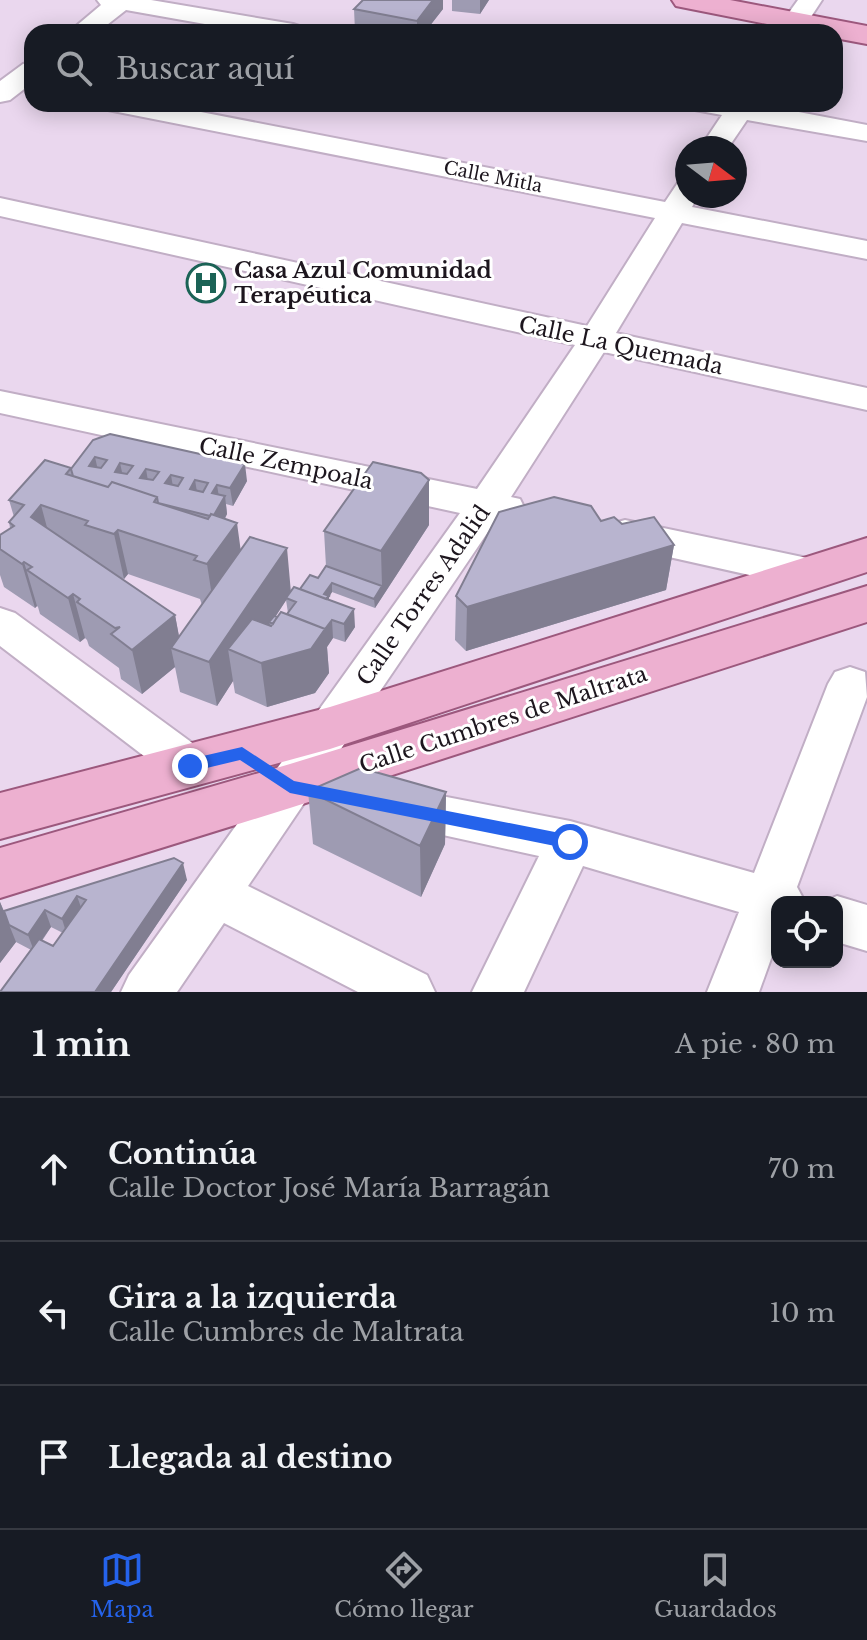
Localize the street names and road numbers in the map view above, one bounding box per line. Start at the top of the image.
street label: Calle Mitla [442,157,544,197]
street label: Calle La Quemada [516,311,726,381]
street label: Calle Zempoala [196,432,376,495]
street label: Calle Torres Adalid [351,500,496,691]
street label: Calle Cumbres de Maltrata [356,660,651,779]

